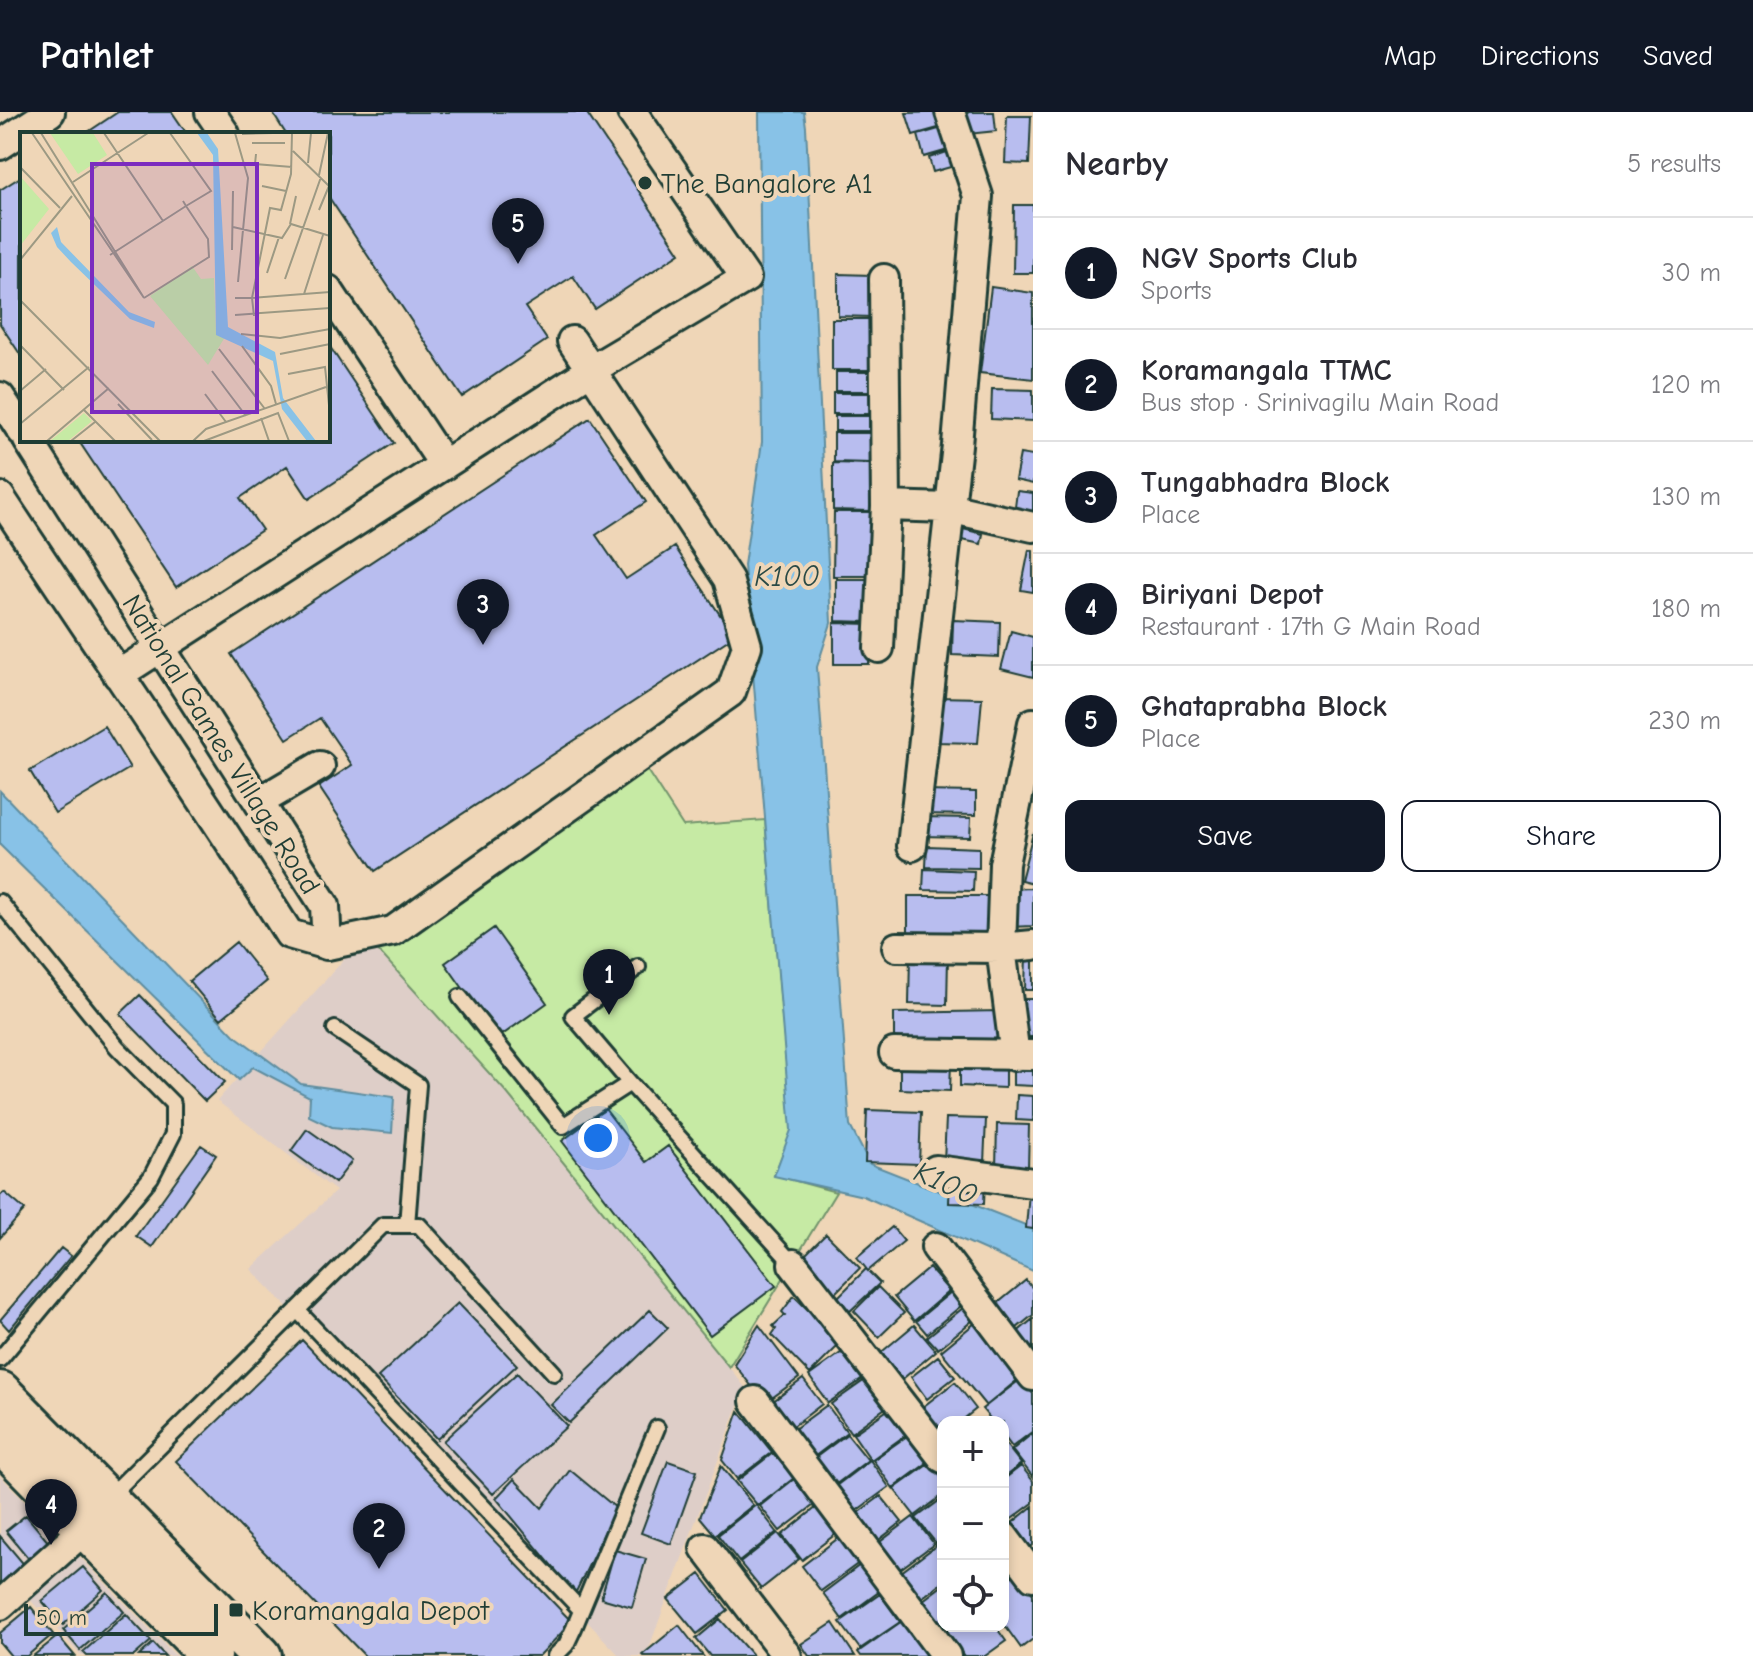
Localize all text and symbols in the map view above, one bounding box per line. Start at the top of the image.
text: Pathlet [40,34,153,78]
text: Map [1384,40,1437,72]
text: Directions [1481,40,1599,72]
text: Saved [1643,40,1713,72]
inset map [20,132,330,442]
text: Nearby [1065,144,1168,184]
text: 5 results [1627,149,1721,179]
place label: The Bangalore A1 [661,168,873,200]
marker: The Bangalore A1 [636,174,654,192]
pin: 5 [492,198,544,264]
text: NGV Sports Club [1141,241,1358,276]
text: 1 [1086,258,1096,288]
text: 30 m [1662,258,1721,288]
text: Sports [1141,276,1212,306]
text: Koramangala TTMC [1141,353,1392,388]
text: 2 [1085,370,1097,400]
text: 120 m [1651,370,1721,400]
text: Bus stop · Srinivagilu Main Road [1141,388,1499,418]
text: Tungabhadra Block [1141,465,1389,500]
text: 3 [1085,482,1097,512]
text: 130 m [1652,482,1721,512]
text: Place [1141,500,1200,530]
water label: K100 [754,559,820,594]
text: Biriyani Depot [1141,577,1323,612]
pin: 3 [457,579,509,645]
street label: National Games Village Road [116,589,327,900]
text: 4 [1085,594,1097,624]
text: 180 m [1651,594,1721,624]
text: Restaurant · 17th G Main Road [1141,612,1481,642]
text: Ghataprabha Block [1141,689,1387,724]
text: 5 [1084,706,1098,736]
text: 230 m [1648,706,1721,736]
text: Place [1141,724,1200,754]
button: Save [1065,800,1385,872]
button: Share [1401,800,1721,872]
pin: 1 [583,949,635,1015]
your location [578,1118,618,1158]
water label: K100 [909,1154,983,1213]
map controls [937,1416,1009,1632]
button: + [937,1416,1009,1488]
pin: 4 [25,1479,77,1545]
button: − [937,1488,1009,1560]
pin: 2 [353,1503,405,1569]
button: locate [937,1560,1009,1632]
place label: Koramangala Depot [252,1595,490,1627]
scale bar [24,1600,218,1636]
marker: Koramangala Depot [227,1601,245,1619]
text: 50 m [36,1605,87,1631]

